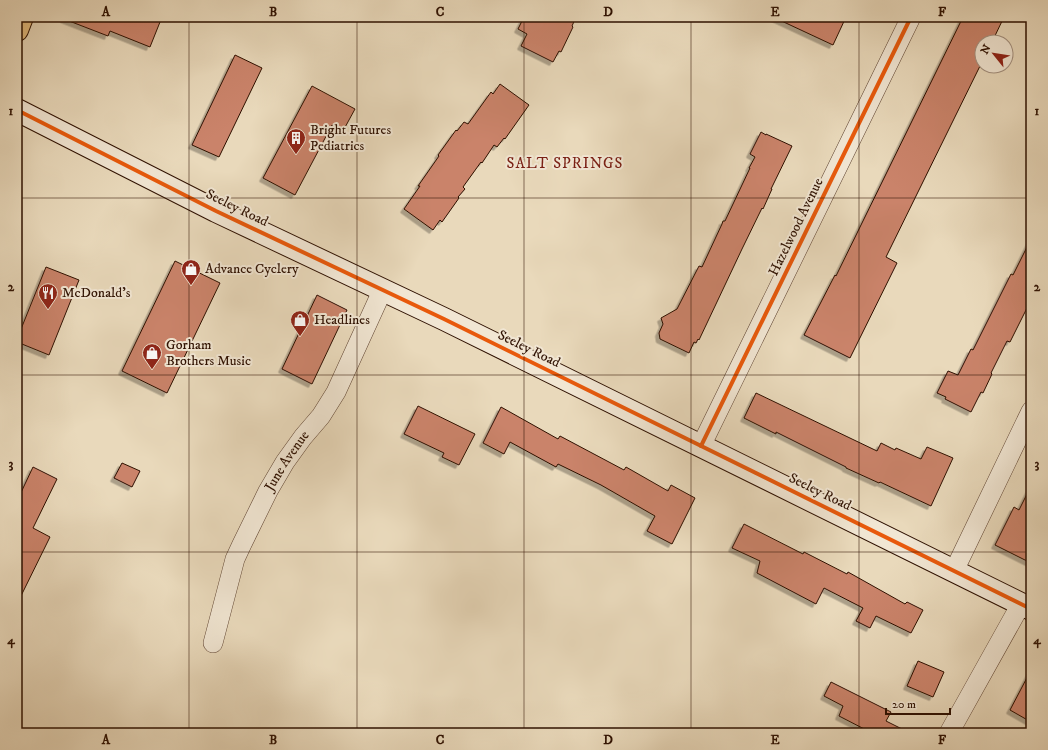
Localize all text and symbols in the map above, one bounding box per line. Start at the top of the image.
text: A [101,4,111,20]
text: B [269,4,277,20]
text: C [436,4,445,20]
text: D [603,4,613,20]
text: E [770,4,780,20]
text: F [938,4,947,20]
north arrow [974,34,1014,74]
text: N [978,42,995,57]
text: 1 [9,103,14,119]
text: 1 [1035,103,1040,119]
place label: Bright Futures Pediatrics [310,121,391,155]
building icon: Bright Futures Pediatrics [285,127,307,155]
district label: SALT SPRINGS [507,154,623,173]
street label: Hazelwood Avenue [765,175,828,279]
street label: Seeley Road [203,185,271,231]
shop icon: Advance Cyclery [180,258,202,286]
place label: Advance Cyclery [205,260,299,278]
text: 2 [8,279,15,295]
text: 2 [1034,279,1041,295]
restaurant icon: McDonald's [37,282,59,310]
place label: McDonald's [62,284,131,302]
shop icon: Headlines [289,309,311,337]
place label: Headlines [314,311,370,329]
street label: Seeley Road [495,326,563,372]
place label: Gorham Brothers Music [166,336,251,370]
shop icon: Gorham Brothers Music [141,342,163,370]
street label: June Avenue [260,427,314,496]
text: 3 [9,456,14,472]
text: 3 [1035,456,1040,472]
street label: Seeley Road [786,469,854,515]
text: 4 [6,632,15,649]
text: 4 [1032,632,1041,649]
scale bar [886,690,950,716]
text: 20 m [892,697,916,712]
text: A [101,732,111,748]
text: B [269,732,277,748]
text: C [436,732,445,748]
text: D [603,732,613,748]
text: E [770,732,780,748]
text: F [938,732,947,748]

